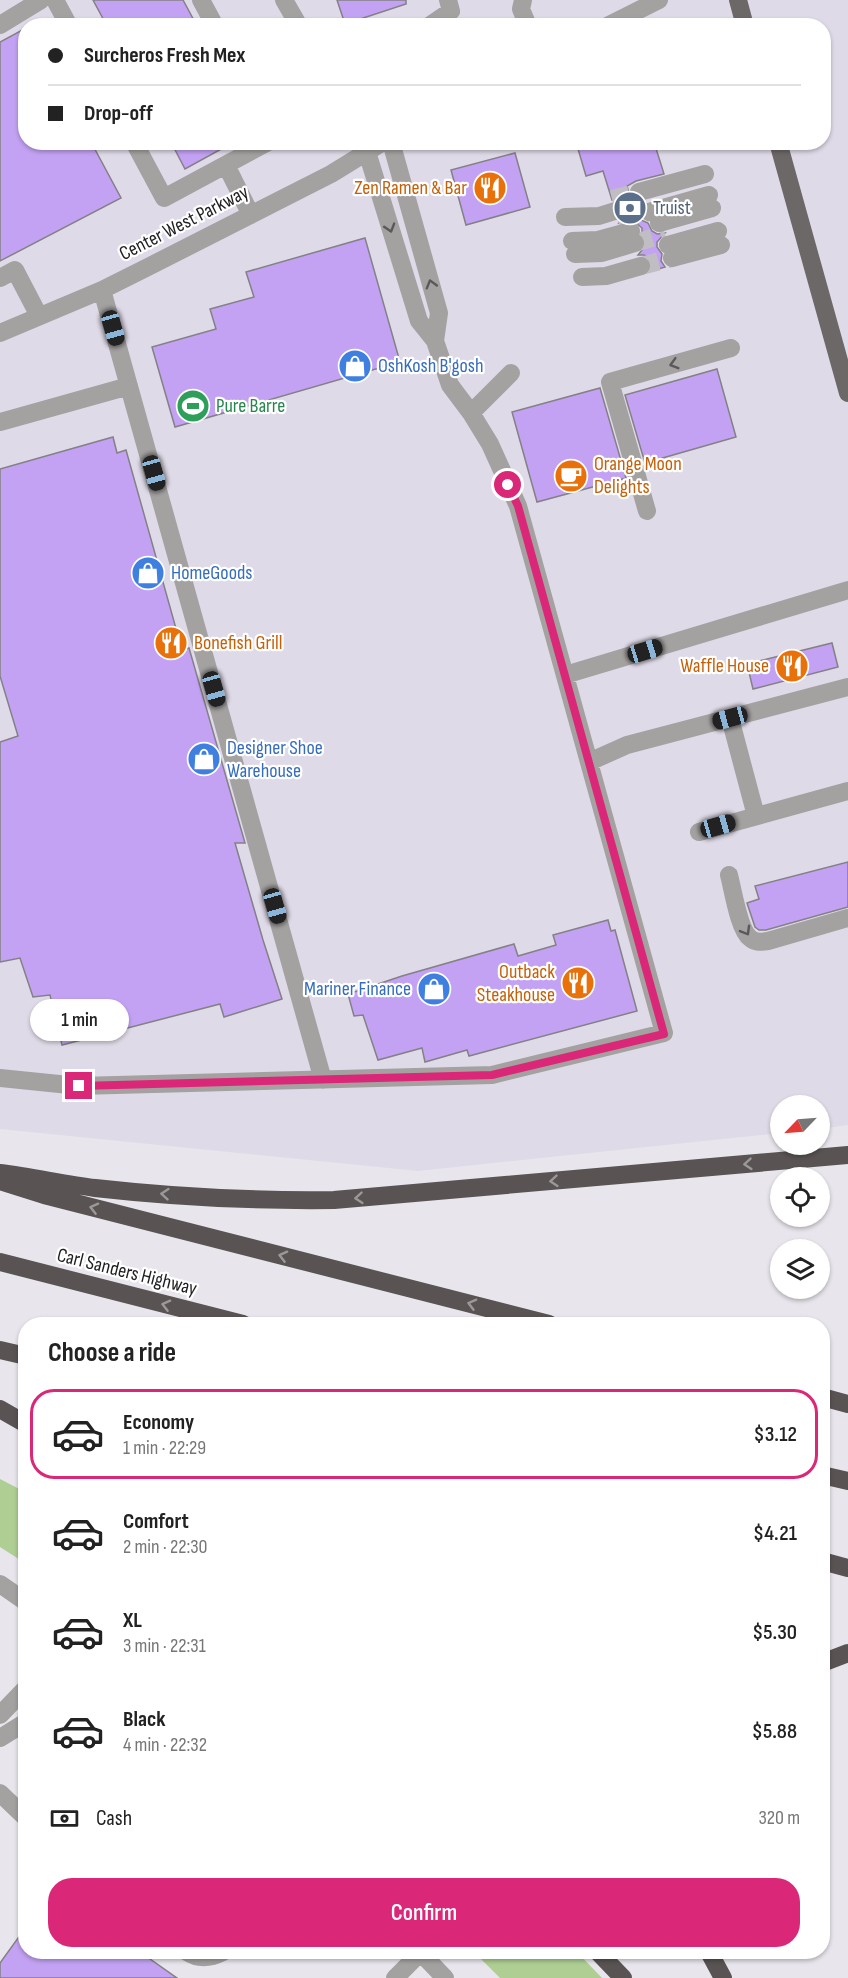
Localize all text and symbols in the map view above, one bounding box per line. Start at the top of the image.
text: Surcheros Fresh Mex [84,42,245,69]
text: Drop-off [84,100,153,127]
restaurant icon: Zen Ramen & Bar [472,170,508,206]
place label: Zen Ramen & Bar [354,176,467,200]
street label: Center West Parkway [115,180,253,266]
bank icon: Truist [612,190,648,226]
place label: Truist [653,196,691,220]
one-way arrow [383,222,395,233]
one-way arrow [426,279,438,290]
car [99,308,127,348]
shop icon: OshKosh B'gosh [337,348,373,384]
place label: OshKosh B'gosh [378,354,484,378]
one-way arrow [669,357,680,369]
sports icon: Pure Barre [175,388,211,424]
place label: Pure Barre [216,394,285,418]
place label: Orange Moon Delights [594,452,682,499]
car [140,453,168,493]
cafe icon: Orange Moon Delights [553,458,589,494]
route start [494,471,521,498]
shop icon: HomeGoods [130,555,166,591]
place label: HomeGoods [171,561,252,585]
restaurant icon: Bonefish Grill [153,625,189,661]
place label: Bonefish Grill [194,631,282,655]
car [625,637,665,665]
restaurant icon: Waffle House [774,648,810,684]
place label: Waffle House [680,654,769,678]
car [200,669,228,709]
car [710,705,750,731]
place label: Designer Shoe Warehouse [227,736,323,783]
shop icon: Designer Shoe Warehouse [186,741,222,777]
car [698,812,738,840]
car [261,886,289,926]
one-way arrow [739,924,750,935]
place label: Outback Steakhouse [477,960,555,1007]
restaurant icon: Outback Steakhouse [560,965,596,1001]
shop icon: Mariner Finance [416,971,452,1007]
place label: Mariner Finance [304,977,411,1001]
callout: 1 min [29,999,128,1041]
text: 1 min [61,1008,98,1032]
route end [65,1072,92,1099]
north arrow [770,1095,830,1155]
map controls [770,1095,830,1299]
one-way arrow [743,1157,752,1170]
button: locate [770,1167,830,1227]
one-way arrow [549,1174,558,1187]
one-way arrow [160,1188,169,1201]
one-way arrow [355,1191,364,1204]
one-way arrow [90,1202,100,1215]
button: layers [770,1239,830,1299]
street label: Carl Sanders Highway [55,1243,200,1301]
one-way arrow [279,1250,289,1263]
one-way arrow [161,1299,171,1312]
one-way arrow [467,1299,477,1312]
text: Choose a ride [48,1337,176,1369]
icon: car [51,1407,105,1461]
text: Economy [123,1409,194,1436]
text: $3.12 [754,1421,797,1448]
text: 1 min · 22:29 [123,1436,206,1460]
icon: car [51,1506,105,1560]
text: Comfort [123,1508,189,1535]
text: $4.21 [753,1520,797,1547]
text: 2 min · 22:30 [123,1535,207,1559]
icon: car [51,1605,105,1659]
text: XL [123,1607,142,1634]
text: $5.30 [752,1619,797,1646]
text: 3 min · 22:31 [123,1634,206,1658]
icon: car [51,1704,105,1758]
text: Black [123,1706,165,1733]
text: $5.88 [752,1718,797,1745]
text: 4 min · 22:32 [123,1733,207,1757]
icon: cash [48,1802,81,1835]
text: Cash [96,1805,132,1832]
text: 320 m [758,1806,800,1830]
button: Confirm [48,1878,800,1947]

